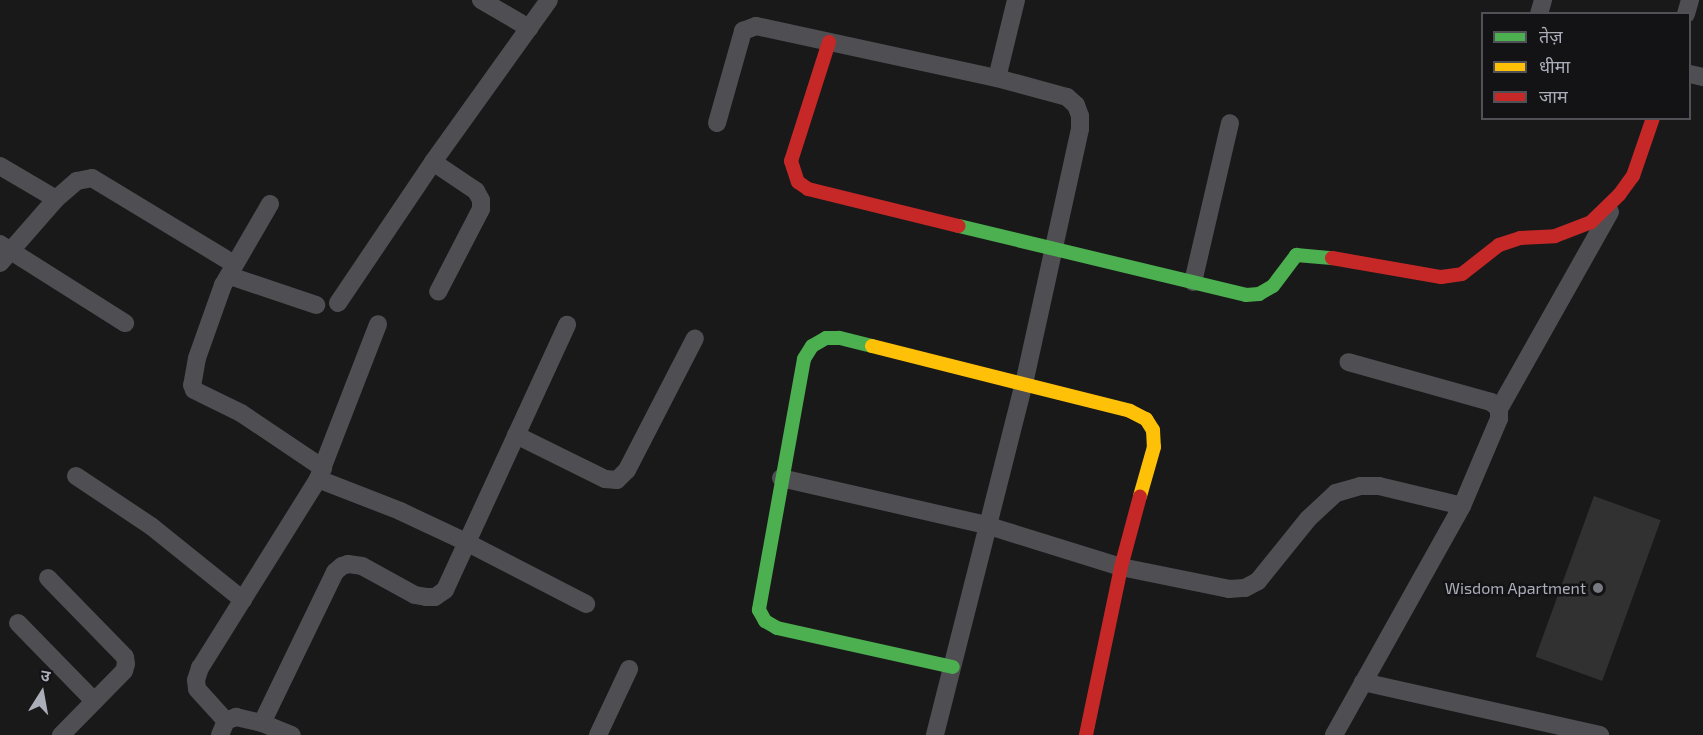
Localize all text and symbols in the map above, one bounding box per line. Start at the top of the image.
legend [1481,12,1691,120]
text: तेज़ [1539,25,1563,47]
text: धीमा [1539,55,1570,77]
text: जाम [1539,85,1568,107]
place label: Wisdom Apartment [1444,578,1586,598]
marker: Wisdom Apartment [1591,581,1605,595]
north arrow [12,663,72,723]
text: उ [39,665,52,685]

